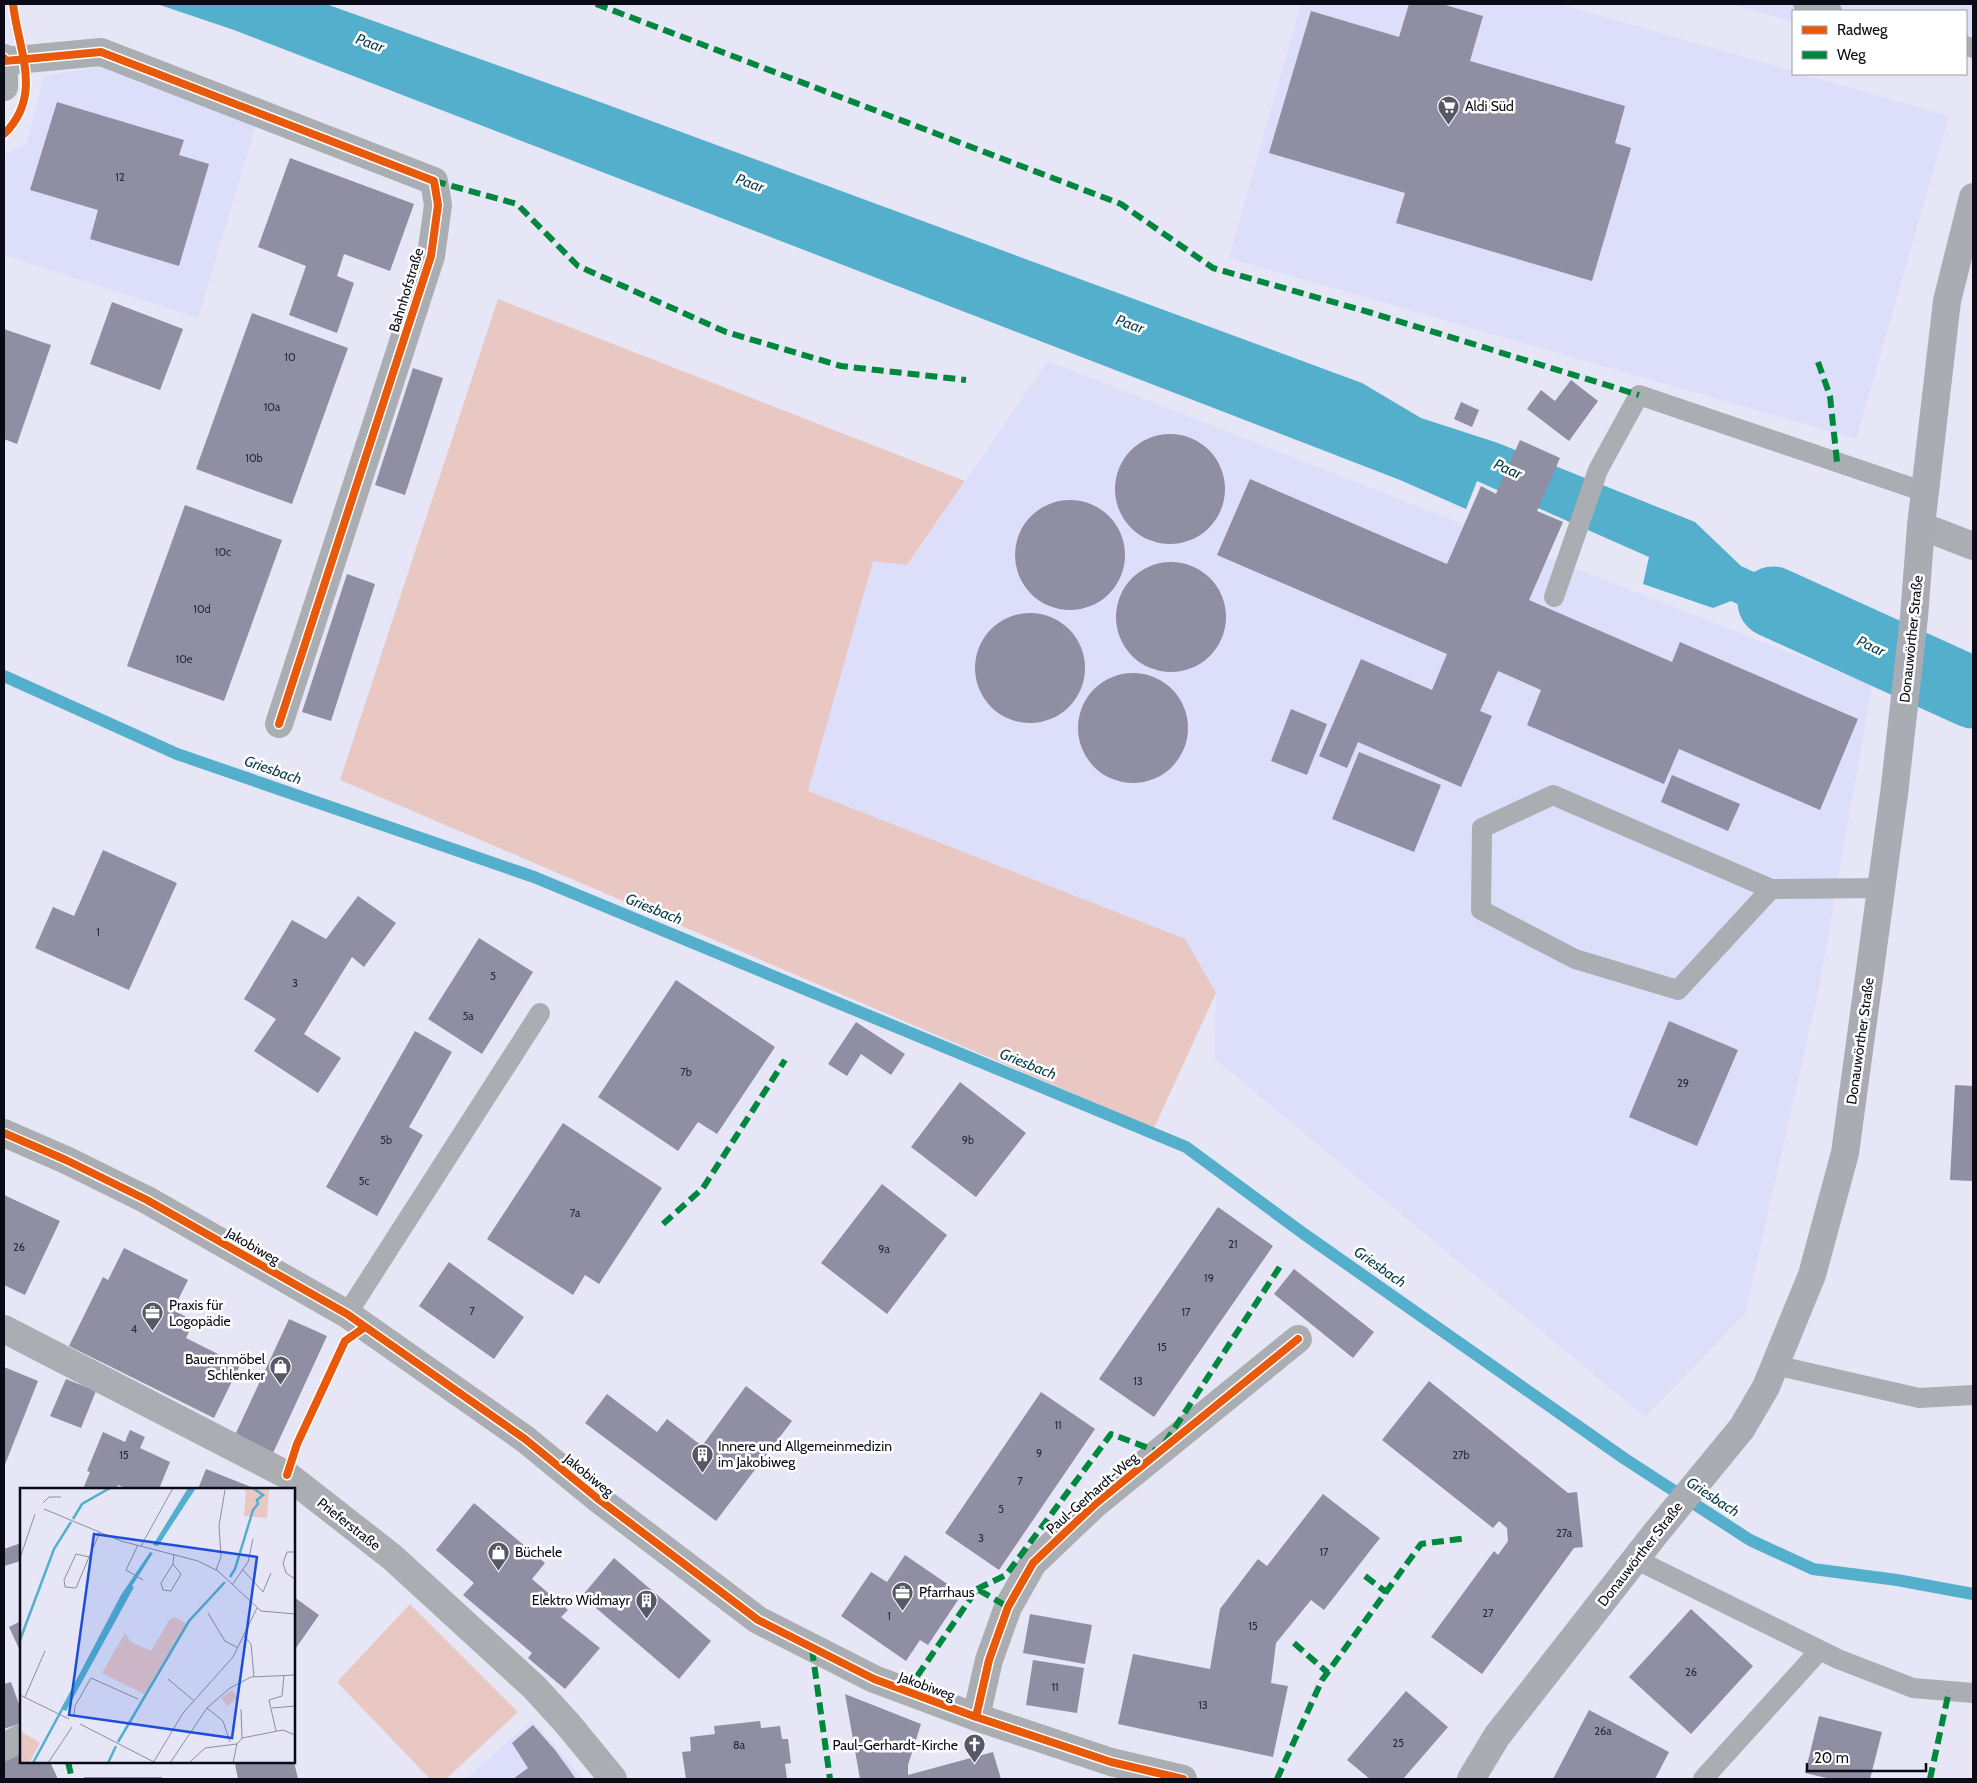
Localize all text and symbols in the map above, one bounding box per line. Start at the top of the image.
legend [1792,10,1967,75]
text: Radweg [1837,21,1888,39]
water label: Paar [353,30,388,57]
text: Weg [1837,46,1866,64]
supermarket icon: Aldi Süd [1437,94,1461,125]
place label: Aldi Süd [1465,97,1514,115]
house number: 12 [115,170,125,184]
water label: Paar [733,170,768,197]
street label: Bahnhofstraße [385,246,427,334]
water label: Paar [1113,311,1148,338]
house number: 10 [284,350,296,364]
house number: 10a [264,400,281,414]
house number: 10b [245,451,263,465]
water label: Paar [1491,455,1526,484]
house number: 10c [215,545,231,559]
street label: Donauwörther Straße [1895,574,1927,704]
house number: 10d [193,602,211,616]
water label: Paar [1854,632,1889,661]
house number: 10e [176,652,193,666]
water label: Griesbach [242,752,304,788]
water label: Griesbach [623,890,685,928]
house number: 1 [96,925,100,939]
house number: 5 [490,969,496,983]
house number: 3 [292,976,298,990]
street label: Donauwörther Straße [1842,976,1878,1106]
house number: 5a [462,1009,474,1023]
water label: Griesbach [997,1045,1059,1083]
house number: 7b [680,1065,692,1079]
house number: 29 [1677,1076,1689,1090]
house number: 5b [380,1133,392,1147]
house number: 9b [962,1133,974,1147]
house number: 5c [359,1174,369,1188]
house number: 7a [570,1206,581,1220]
street label: Jakobiweg [222,1223,284,1269]
house number: 21 [1228,1237,1238,1251]
house number: 26 [13,1240,25,1254]
house number: 9a [878,1242,890,1256]
water label: Griesbach [1350,1243,1410,1291]
house number: 19 [1204,1271,1214,1285]
place label: Praxis für Logopädie [169,1296,231,1330]
office icon: Praxis für Logopädie [141,1301,165,1332]
house number: 7 [469,1304,475,1318]
house number: 17 [1181,1305,1191,1319]
house number: 4 [131,1322,138,1336]
house number: 15 [1157,1340,1167,1354]
place label: Bauernmöbel Schlenker [185,1350,266,1384]
shop icon: Bauernmöbel Schlenker [269,1355,293,1386]
house number: 13 [1133,1374,1143,1388]
house number: 11 [1054,1418,1062,1432]
place label: Innere und Allgemeinmedizin im Jakobiweg [718,1437,892,1471]
building icon: Innere und Allgemeinmedizin im Jakobiweg [690,1442,714,1473]
house number: 9 [1036,1446,1042,1460]
house number: 15 [119,1448,129,1462]
street label: Paul-Gerhardt-Weg [1042,1448,1142,1538]
house number: 27b [1452,1448,1470,1462]
street label: Jakobiweg [560,1449,618,1501]
water label: Griesbach [1683,1473,1743,1521]
house number: 7 [1017,1474,1023,1488]
inset map [20,1488,295,1763]
street label: Prieferstraße [314,1494,384,1554]
street label: Donauwörther Straße [1594,1498,1686,1610]
house number: 5 [998,1502,1004,1516]
house number: 27a [1556,1526,1573,1540]
house number: 3 [978,1531,984,1545]
shop icon: Büchele [487,1540,511,1571]
place label: Büchele [515,1543,562,1561]
house number: 17 [1319,1545,1329,1559]
office icon: Pfarrhaus [891,1580,915,1611]
place label: Pfarrhaus [919,1583,975,1601]
building icon: Elektro Widmayr [634,1588,658,1619]
place label: Elektro Widmayr [532,1591,631,1609]
house number: 27 [1482,1606,1494,1620]
house number: 1 [887,1609,891,1623]
house number: 15 [1248,1619,1258,1633]
house number: 26 [1685,1665,1697,1679]
street label: Jakobiweg [895,1667,959,1705]
house number: 11 [1051,1680,1059,1694]
house number: 13 [1198,1698,1208,1712]
house number: 26a [1594,1724,1612,1738]
church icon: Paul-Gerhardt-Kirche [962,1733,986,1764]
place label: Paul-Gerhardt-Kirche [832,1736,958,1754]
house number: 25 [1392,1736,1404,1750]
house number: 8a [733,1738,746,1752]
scale bar [1807,1740,1926,1772]
text: 20 m [1814,1749,1849,1767]

